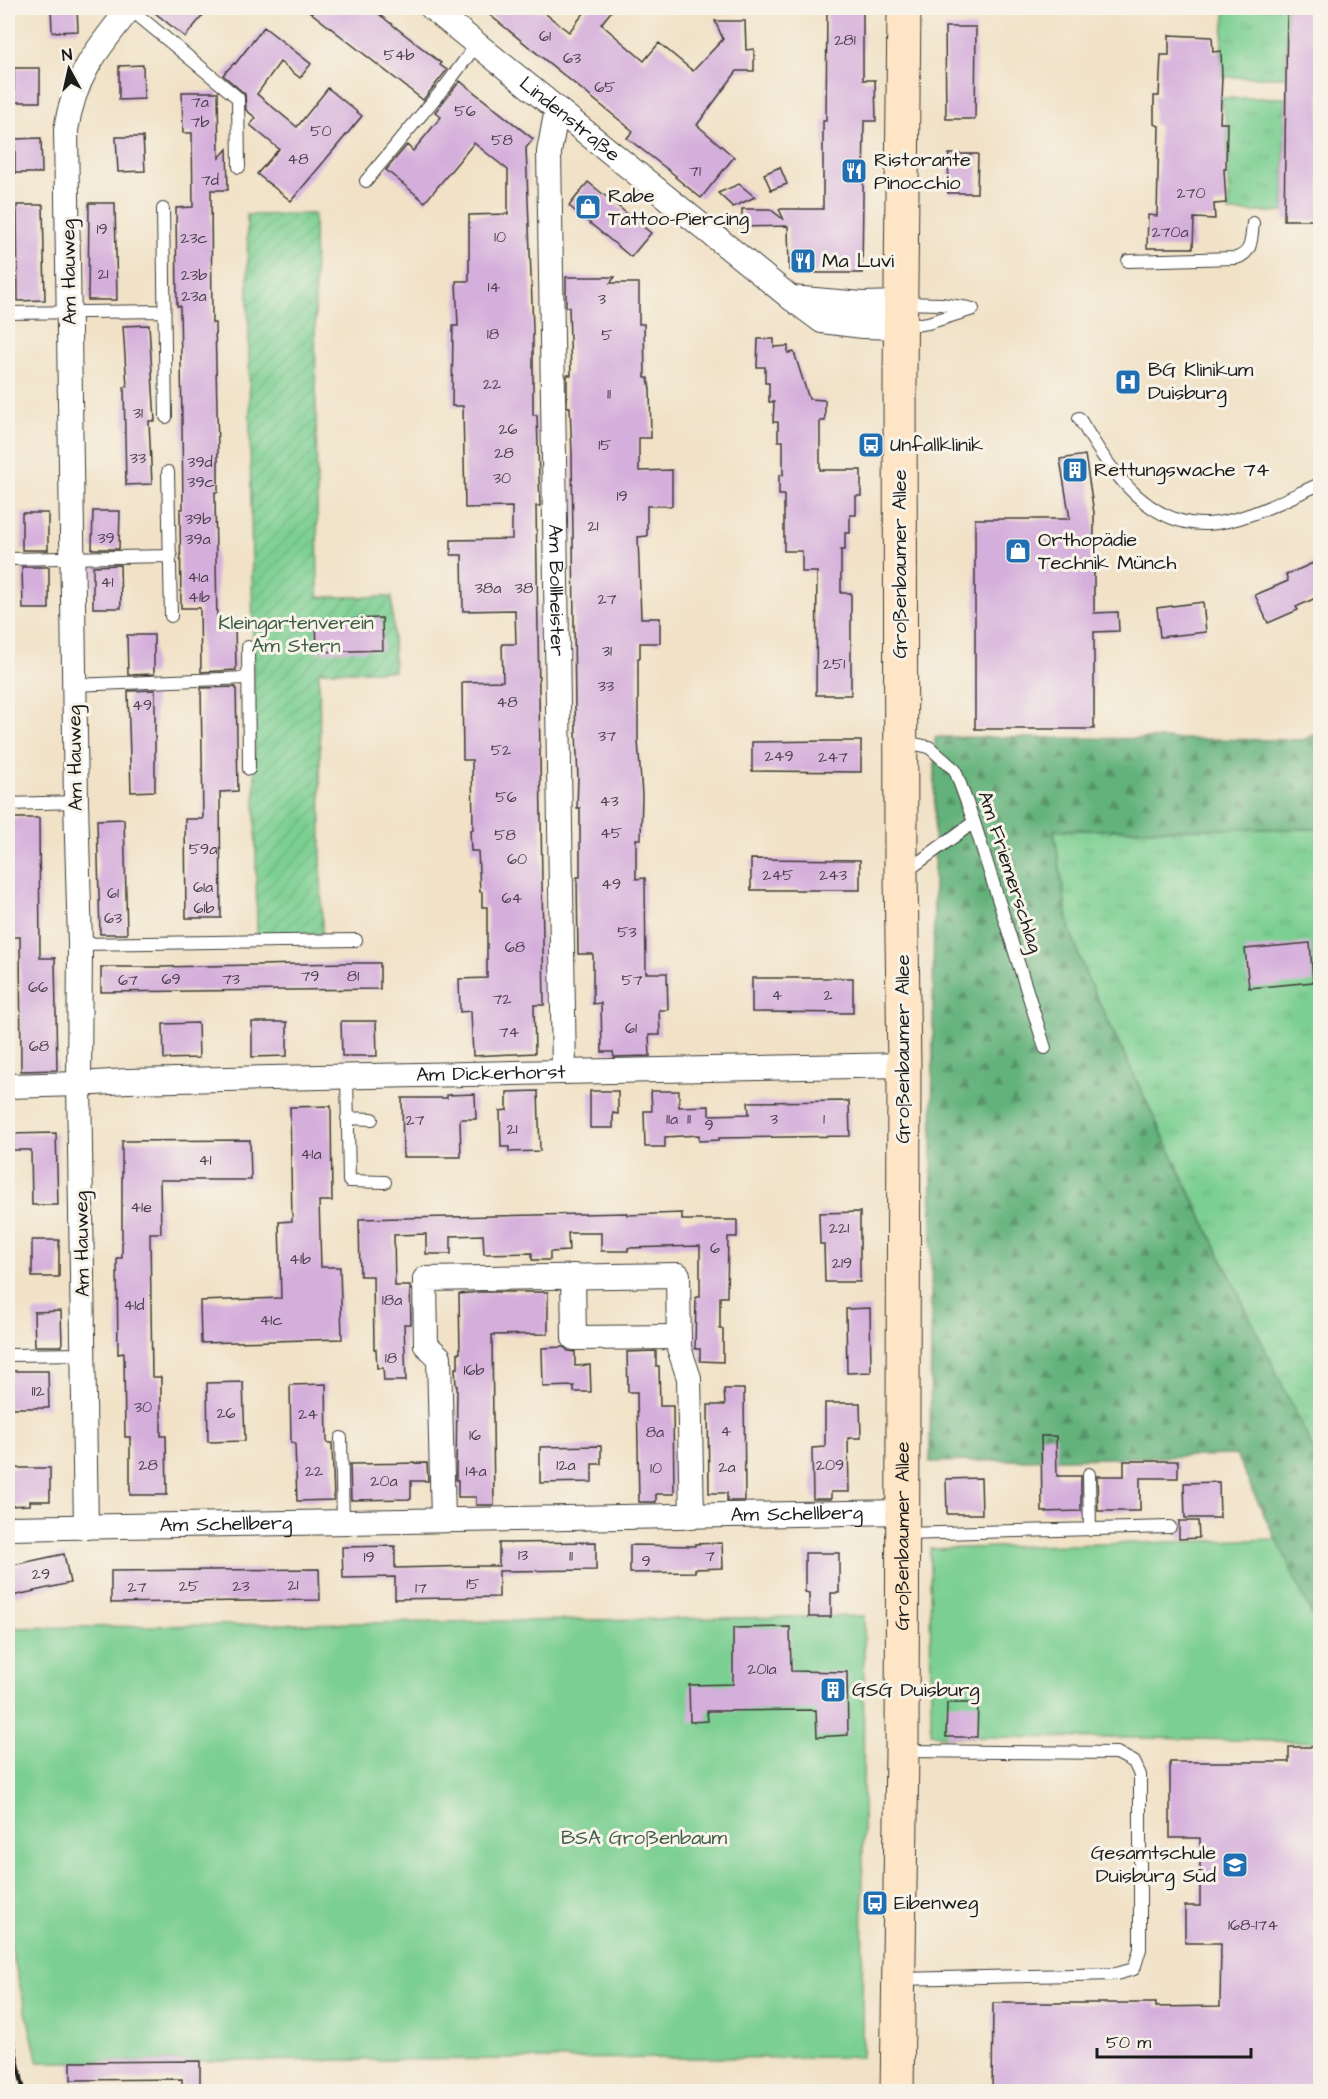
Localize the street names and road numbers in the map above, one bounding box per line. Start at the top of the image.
street label: Lindenstraße [513,70,626,169]
street label: Am Hauweg [54,219,85,325]
street label: Großenbaumer Allee [886,469,914,658]
street label: Am Bollheister [541,524,571,656]
street label: Am Hauweg [60,705,91,811]
street label: Am Friemerschlag [970,787,1049,957]
street label: Großenbaumer Allee [889,954,917,1143]
street label: Am Dickerhorst [416,1058,566,1089]
street label: Am Hauweg [67,1191,98,1297]
street label: Großenbaumer Allee [888,1441,917,1631]
street label: Am Schellberg [730,1499,863,1529]
street label: Am Schellberg [160,1509,292,1539]

